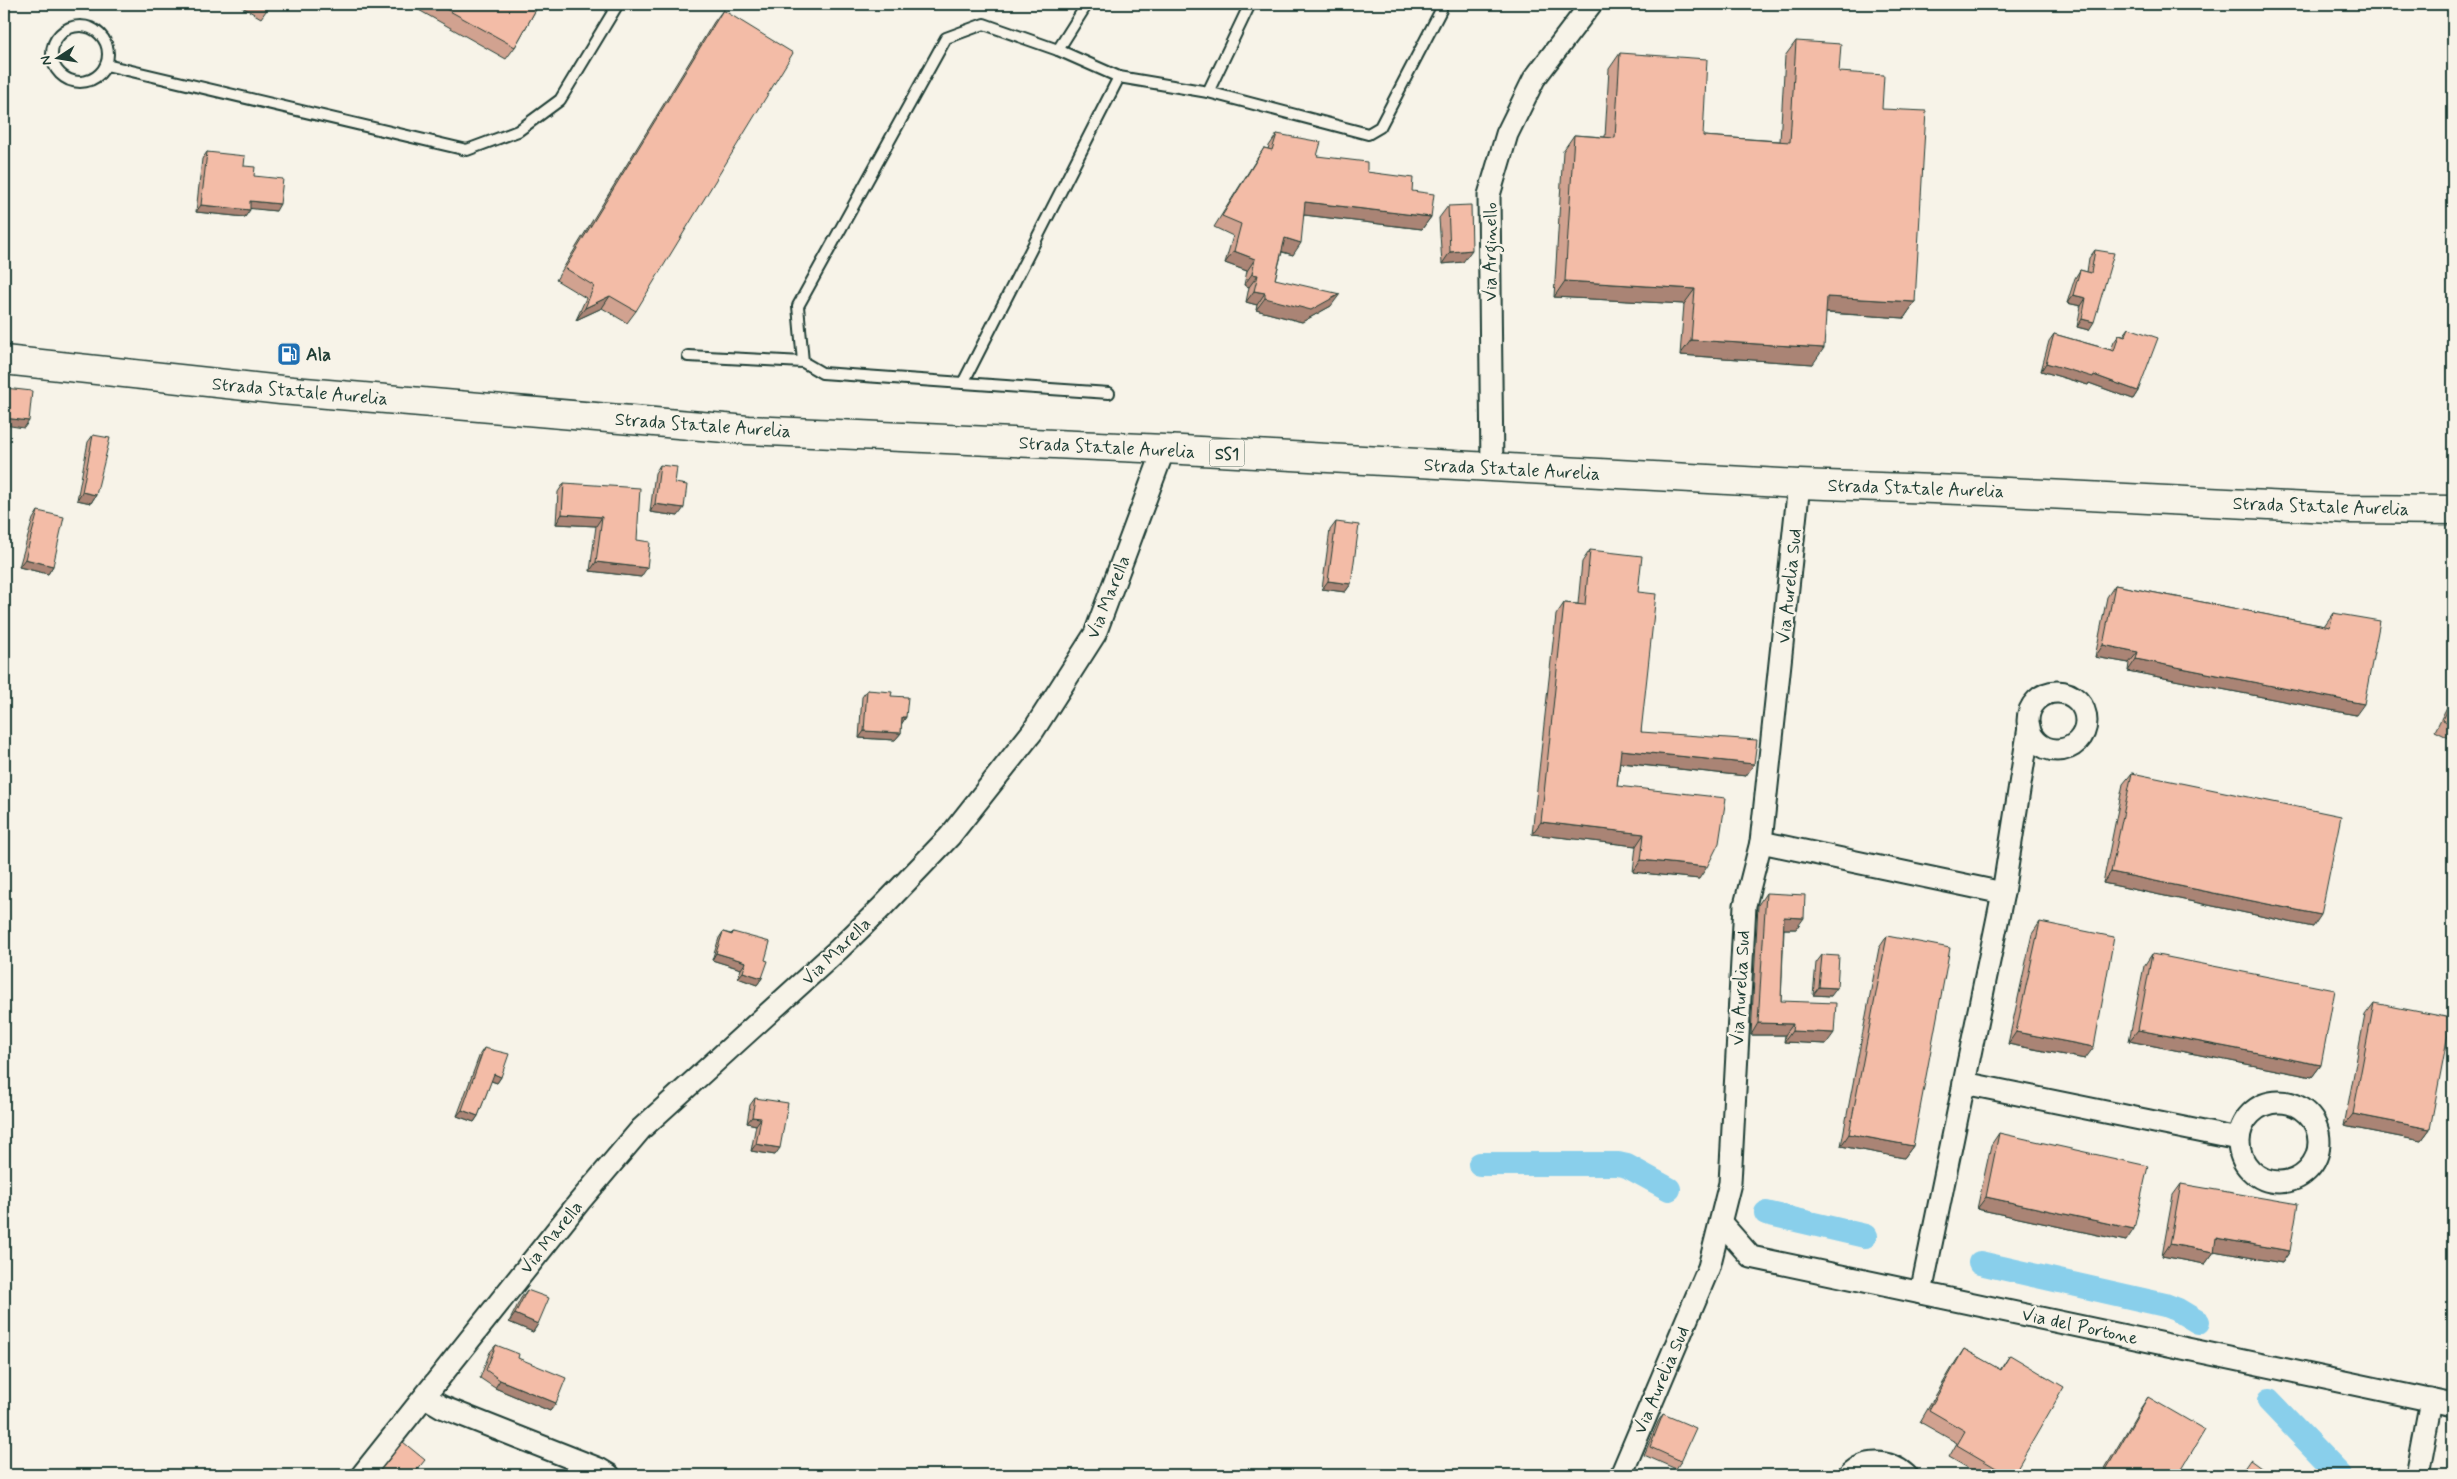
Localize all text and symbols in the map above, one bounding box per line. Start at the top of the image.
north arrow [32,32,82,82]
text: N [36,54,56,67]
street label: Via Arginello [1479,202,1505,302]
fuel station icon: Ala [276,341,302,367]
place label: Ala [306,343,331,367]
street label: Strada Statale Aurelia [211,372,389,412]
street label: Strada Statale Aurelia [614,408,792,444]
street label: Strada Statale Aurelia [1018,431,1196,465]
road number: SS1 [1210,439,1244,466]
street label: Strada Statale Aurelia [1423,453,1601,487]
street label: Strada Statale Aurelia [1827,474,2005,504]
street label: Strada Statale Aurelia [2232,492,2410,522]
street label: Via Aurelia Sud [1772,528,1808,645]
street label: Via Marella [1081,552,1137,643]
street label: Via Marella [797,913,877,991]
street label: Via Aurelia Sud [1726,930,1756,1046]
street label: Via Marella [515,1196,589,1279]
street label: Via del Portone [2020,1303,2140,1351]
street label: Via Aurelia Sud [1628,1323,1695,1438]

